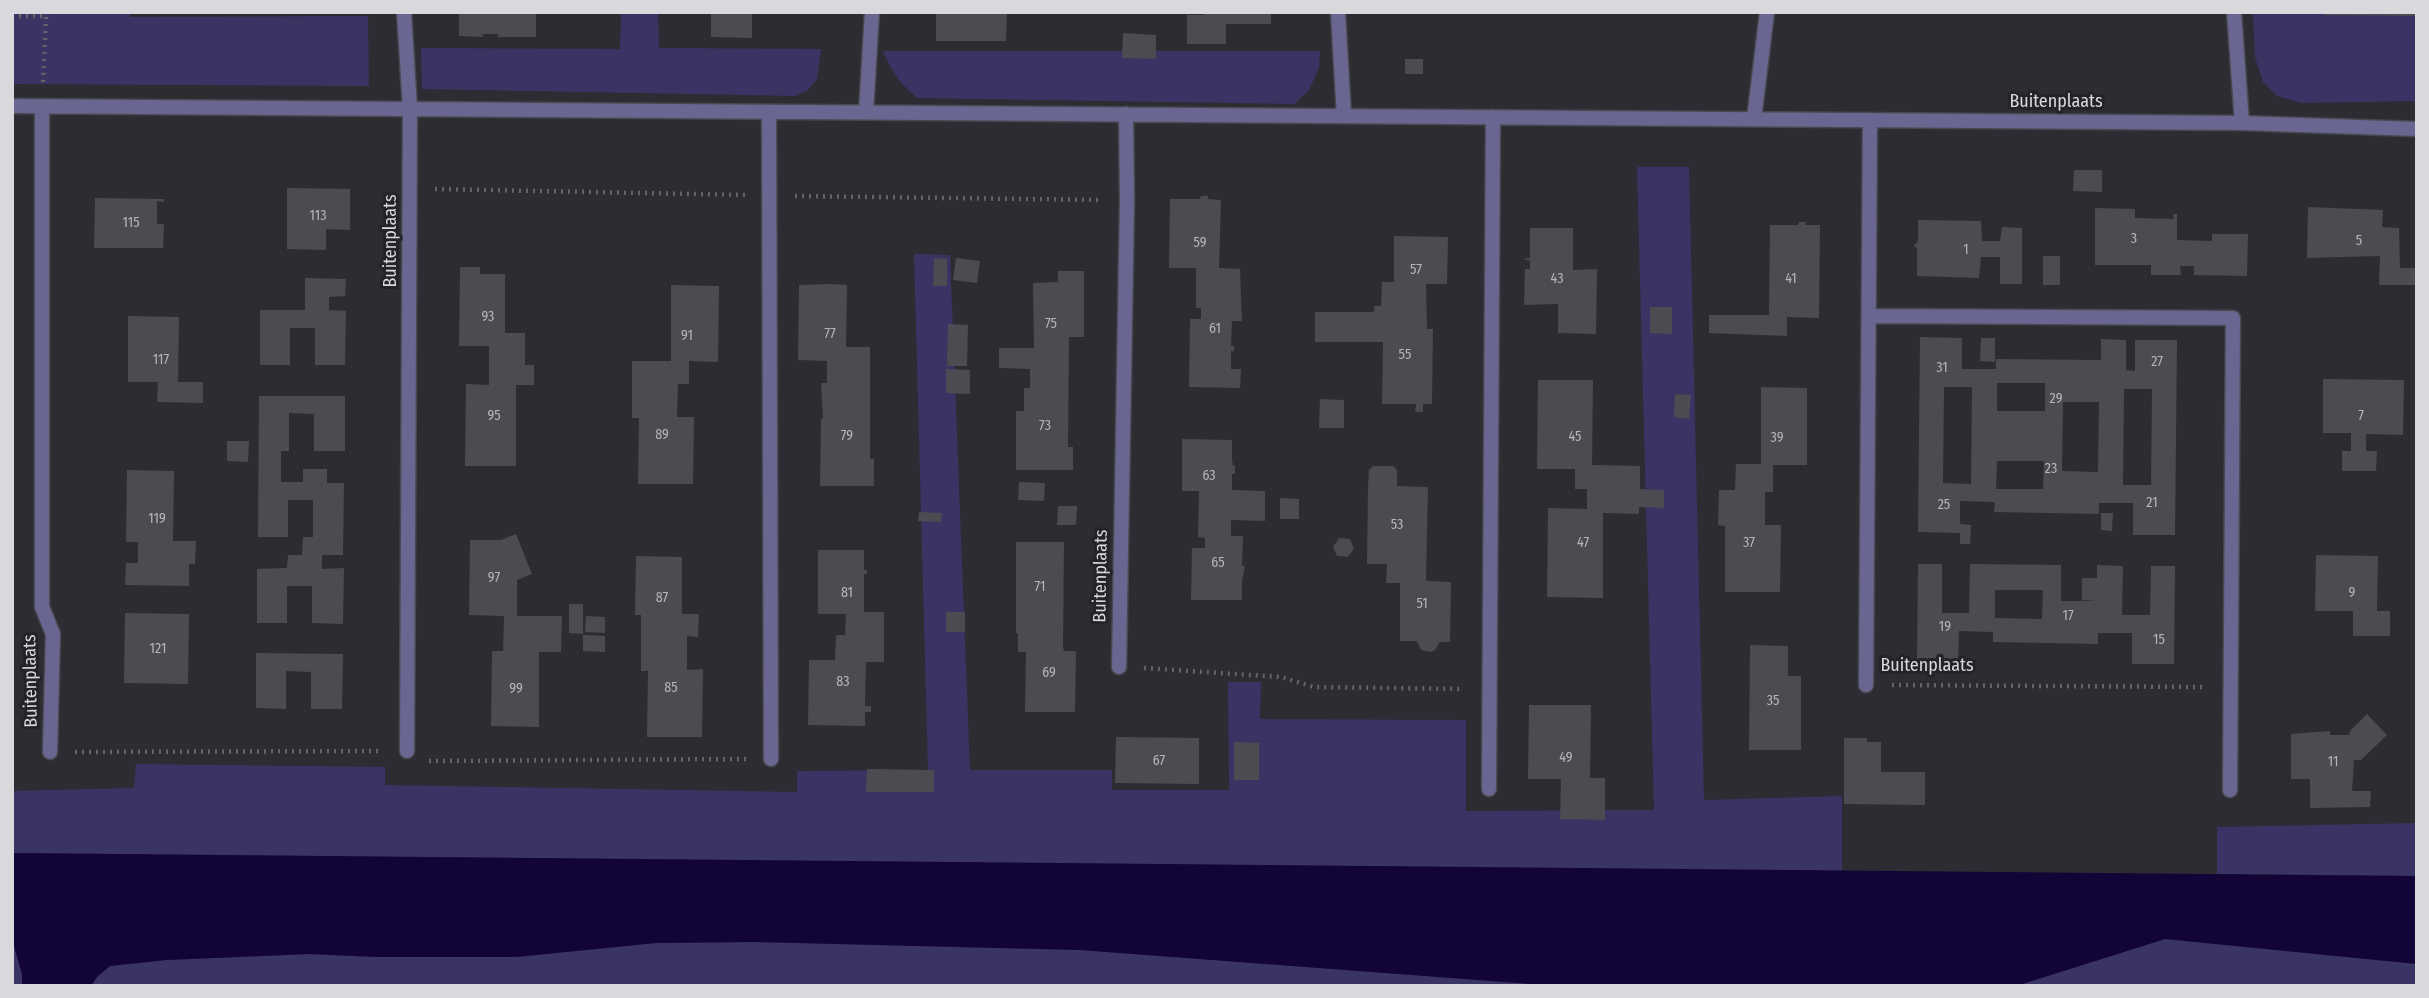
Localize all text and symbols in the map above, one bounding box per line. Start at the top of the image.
street label: Buitenplaats [2009,91,2103,113]
street label: Buitenplaats [380,194,402,288]
house number: 113 [309,208,327,224]
house number: 115 [122,215,140,231]
house number: 3 [2131,231,2137,247]
house number: 5 [2356,233,2362,249]
house number: 59 [1193,235,1207,251]
house number: 1 [1963,242,1969,258]
house number: 57 [1410,262,1422,278]
house number: 43 [1551,271,1563,287]
house number: 41 [1785,271,1797,287]
house number: 93 [482,309,494,325]
house number: 75 [1045,316,1057,332]
house number: 61 [1209,321,1221,337]
house number: 77 [824,326,836,342]
house number: 91 [681,328,693,344]
house number: 55 [1399,347,1411,363]
house number: 117 [153,352,169,368]
house number: 27 [2151,354,2163,370]
house number: 31 [1936,360,1948,376]
house number: 29 [2050,391,2062,407]
house number: 95 [487,408,501,424]
house number: 7 [2358,408,2364,424]
house number: 73 [1039,418,1051,434]
house number: 89 [655,427,669,443]
house number: 79 [841,428,853,444]
house number: 45 [1568,429,1582,445]
house number: 39 [1771,430,1783,446]
house number: 23 [2045,461,2057,477]
house number: 63 [1202,468,1216,484]
house number: 21 [2146,495,2158,511]
house number: 25 [1938,497,1950,513]
house number: 119 [148,511,166,527]
house number: 53 [1391,517,1403,533]
street label: Buitenplaats [1089,529,1113,623]
house number: 47 [1577,535,1589,551]
house number: 37 [1743,535,1755,551]
house number: 65 [1211,555,1225,571]
house number: 97 [488,570,500,586]
house number: 71 [1035,579,1045,595]
house number: 81 [841,585,853,601]
house number: 9 [2349,585,2355,601]
house number: 87 [656,590,668,606]
house number: 51 [1416,596,1428,612]
house number: 17 [2062,608,2074,624]
house number: 19 [1939,619,1951,635]
house number: 15 [2153,632,2165,648]
street label: Buitenplaats [19,634,43,728]
house number: 121 [150,641,166,657]
street label: Buitenplaats [1880,655,1974,677]
house number: 69 [1042,665,1056,681]
house number: 83 [836,674,850,690]
house number: 85 [664,680,678,696]
house number: 99 [509,681,523,697]
house number: 35 [1767,693,1779,709]
house number: 49 [1559,750,1573,766]
house number: 67 [1153,753,1165,769]
house number: 11 [2328,754,2338,770]

